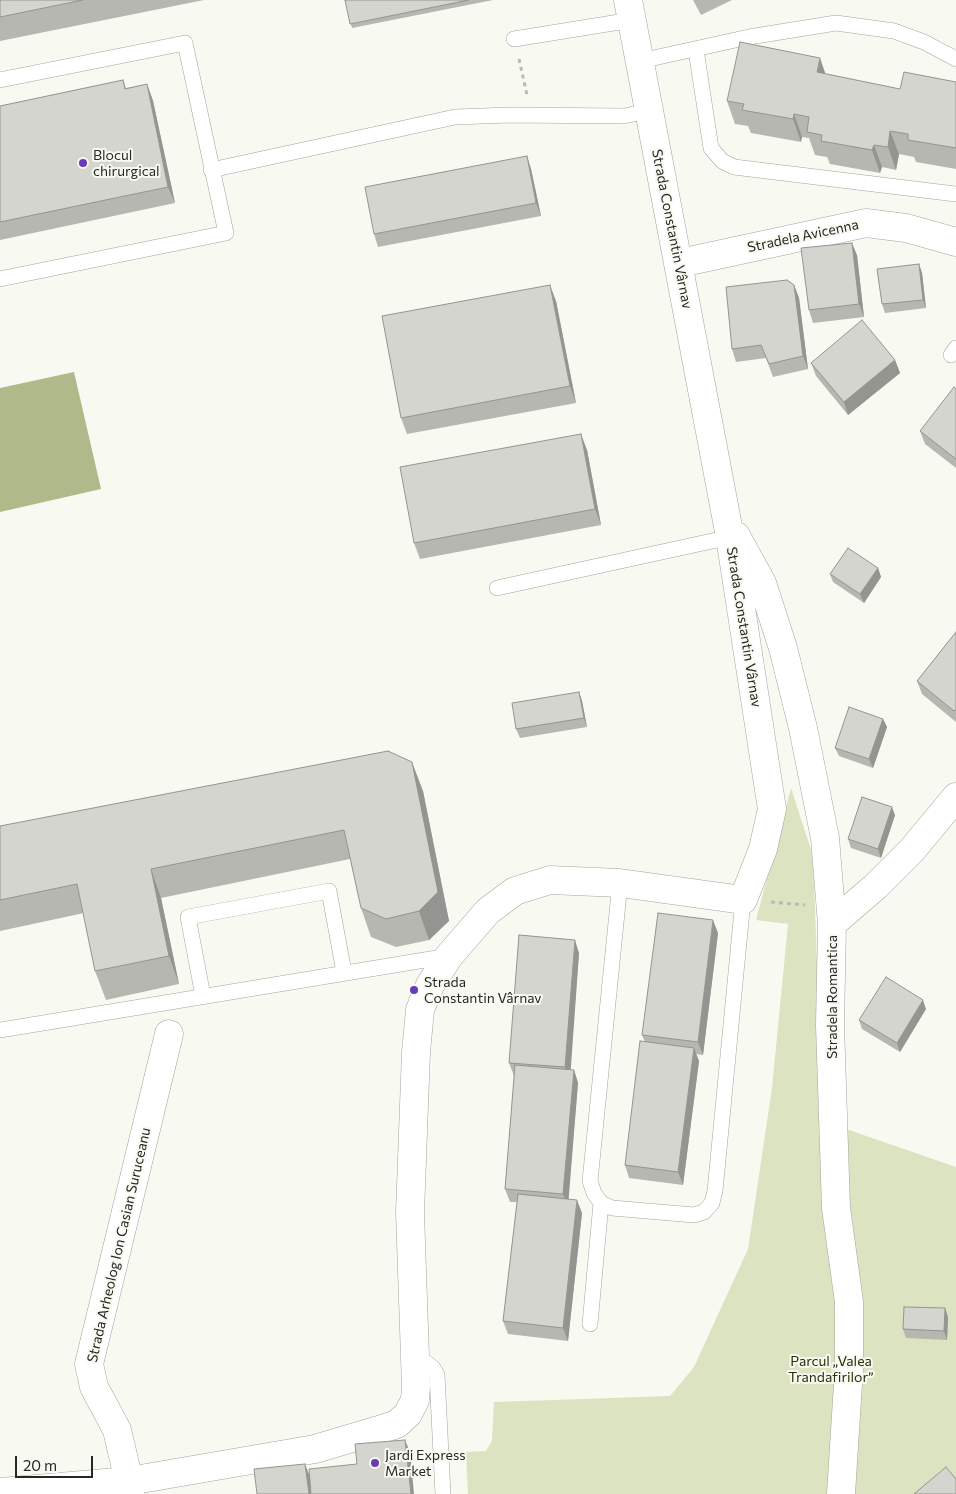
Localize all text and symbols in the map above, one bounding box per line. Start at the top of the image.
place label: Blocul chirurgical [93,147,160,180]
street label: Strada Constantin Vârnav [648,148,696,310]
marker: Blocul chirurgical [77,157,89,169]
street label: Stradela Avicenna [746,216,860,256]
street label: Strada Constantin Vârnav [723,546,765,708]
street label: Stradela Romantica [824,935,840,1059]
place label: Strada Constantin Vârnav [424,974,542,1006]
marker: Strada Constantin Vârnav [408,984,420,996]
street label: Strada Arheolog Ion Casian Suruceanu [84,1126,154,1364]
park label: Parcul „Valea Trandafirilor” [788,1353,874,1385]
scale bar [18,1446,95,1478]
place label: Jardi Express Market [385,1447,466,1480]
text: 20 m [23,1456,57,1474]
marker: Jardi Express Market [369,1457,381,1469]

